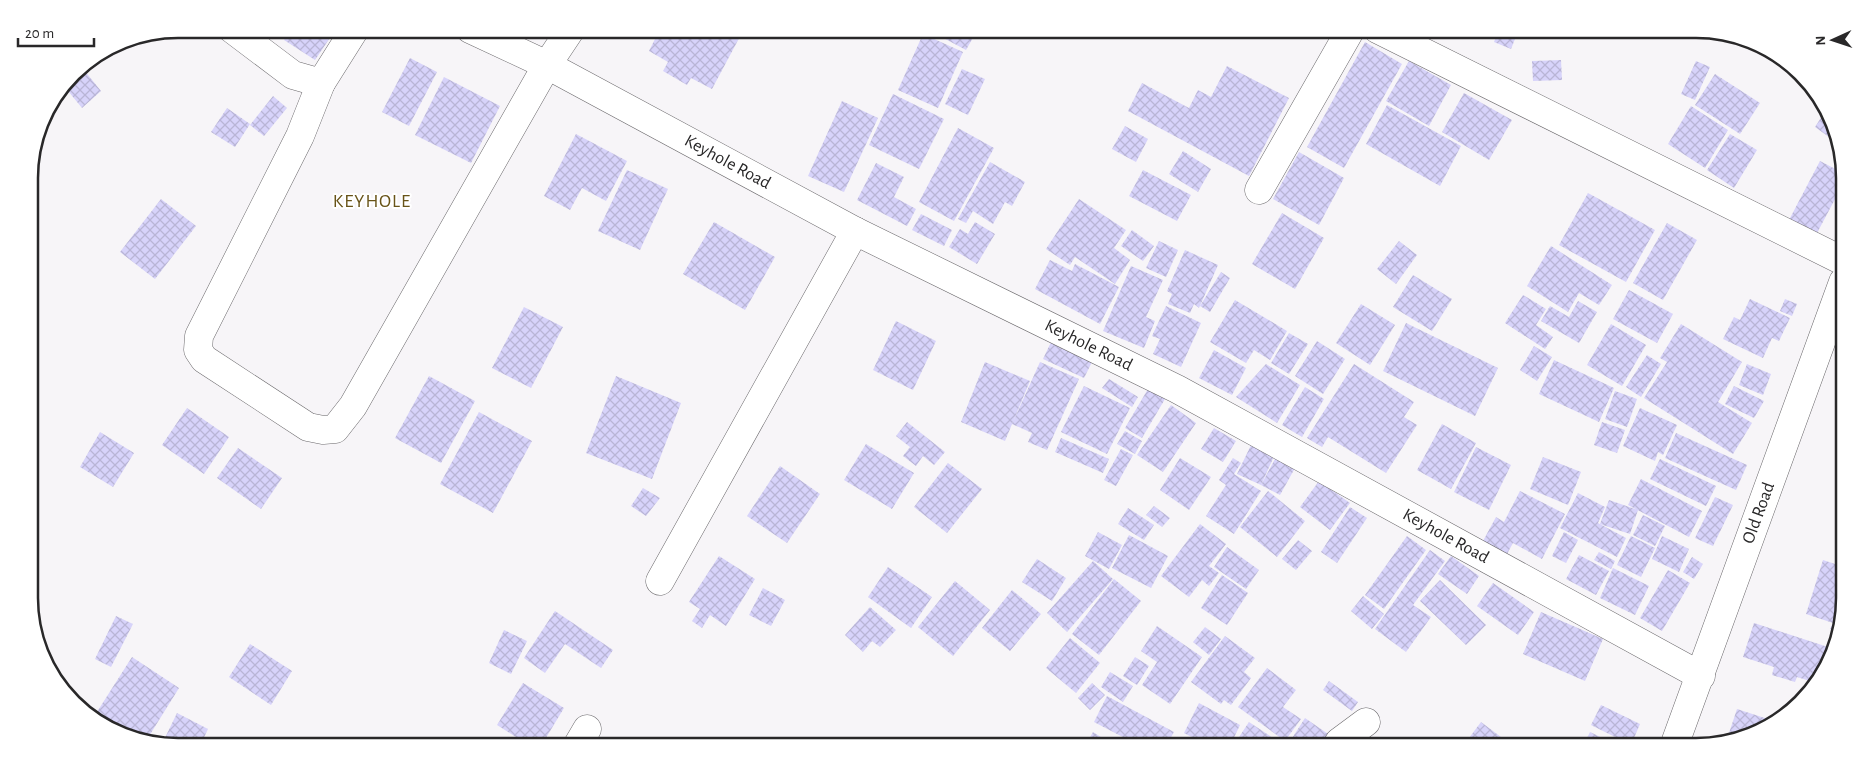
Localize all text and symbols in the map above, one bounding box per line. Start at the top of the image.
scale bar [18,15,94,47]
north arrow [1808,15,1858,65]
text: 20 m [25,26,54,41]
text: N [1814,35,1828,46]
street label: Keyhole Road [681,132,774,193]
district label: KEYHOLE [333,192,411,211]
street label: Keyhole Road [1042,317,1135,375]
street label: Old Road [1739,480,1778,546]
street label: Keyhole Road [1400,505,1492,567]

